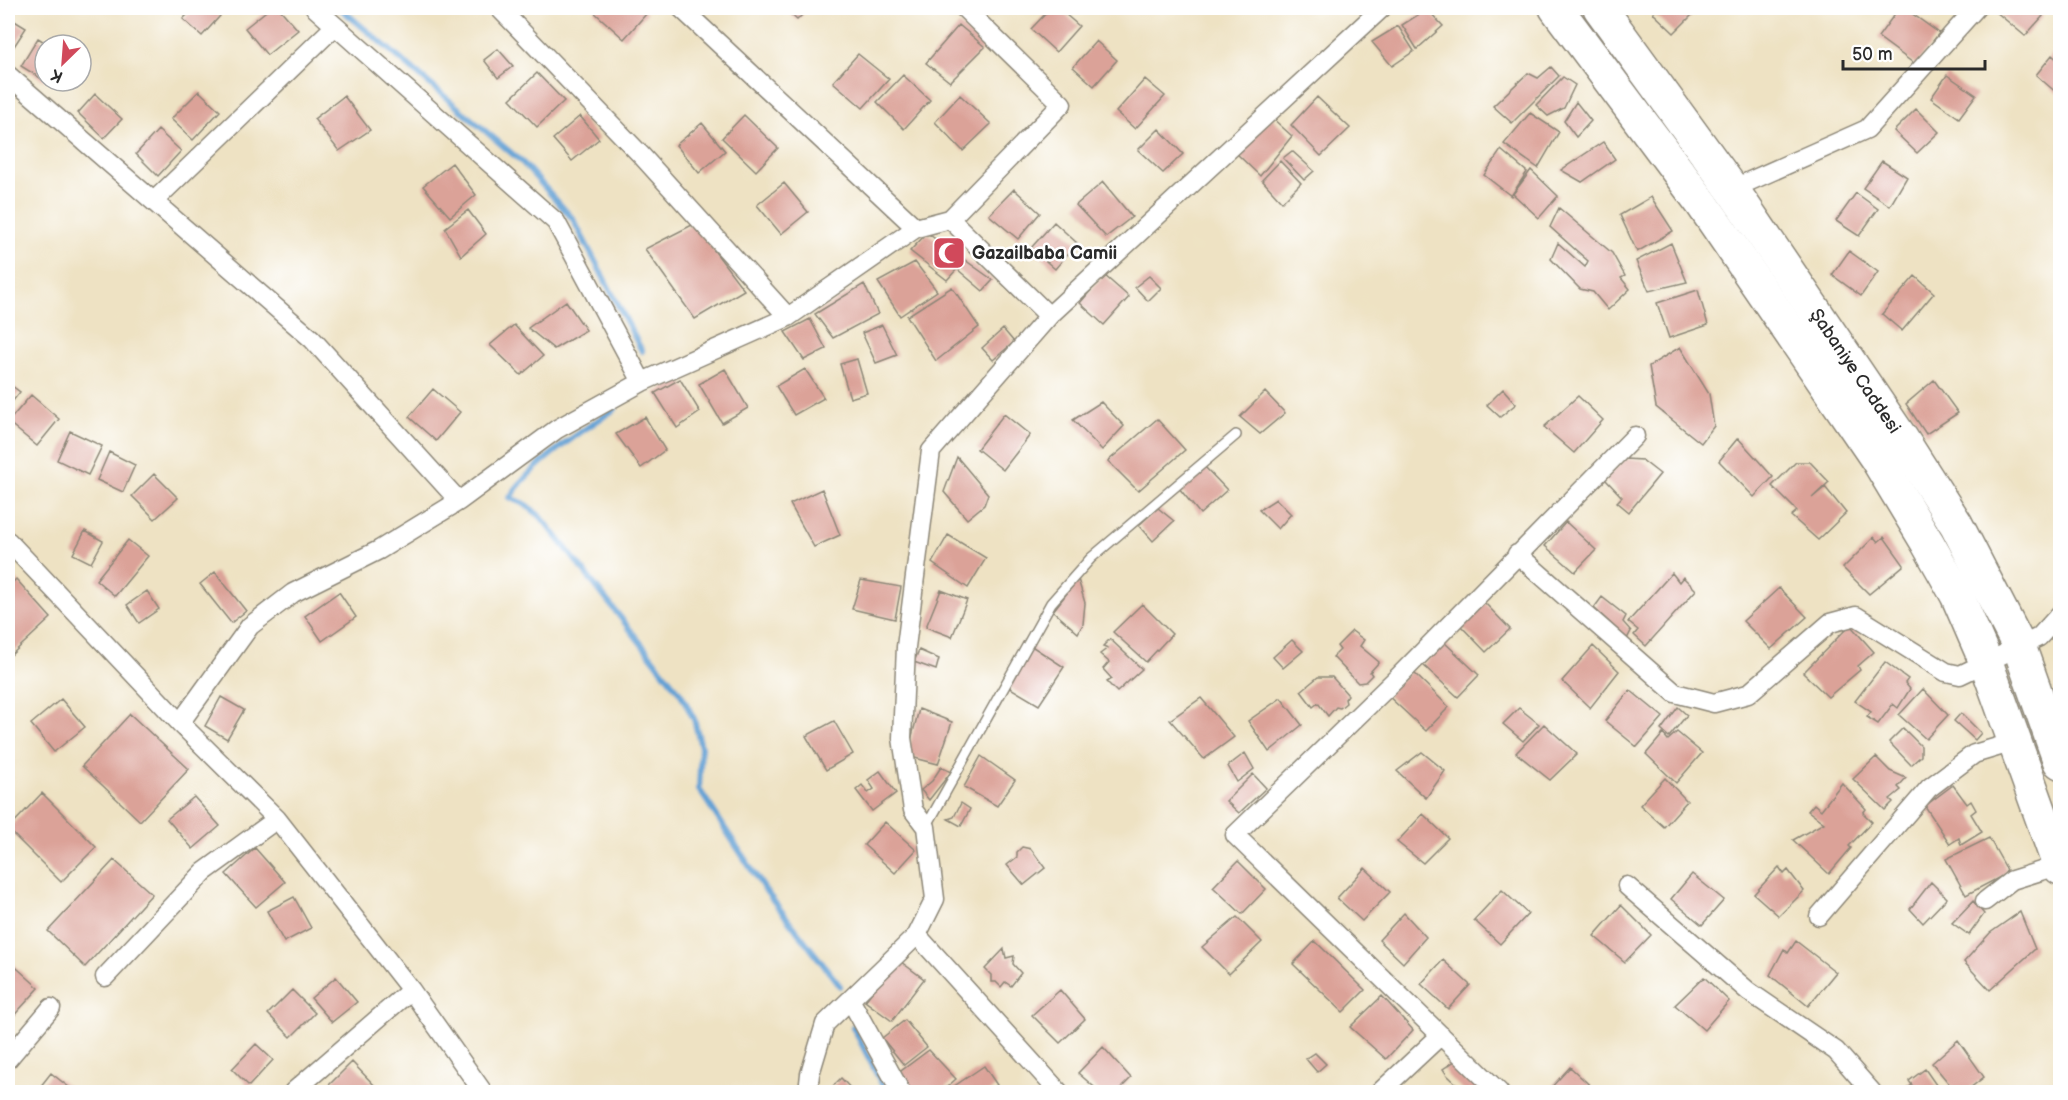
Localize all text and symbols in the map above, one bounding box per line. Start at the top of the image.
north arrow [33,33,93,93]
scale bar [1843,33,1986,71]
text: 50 m [1852,44,1893,65]
text: K [48,64,66,86]
mosque icon: Gazailbaba Camii [931,235,967,271]
place label: Gazailbaba Camii [972,243,1117,264]
street label: Şabaniye Caddesi [1805,305,1905,438]

